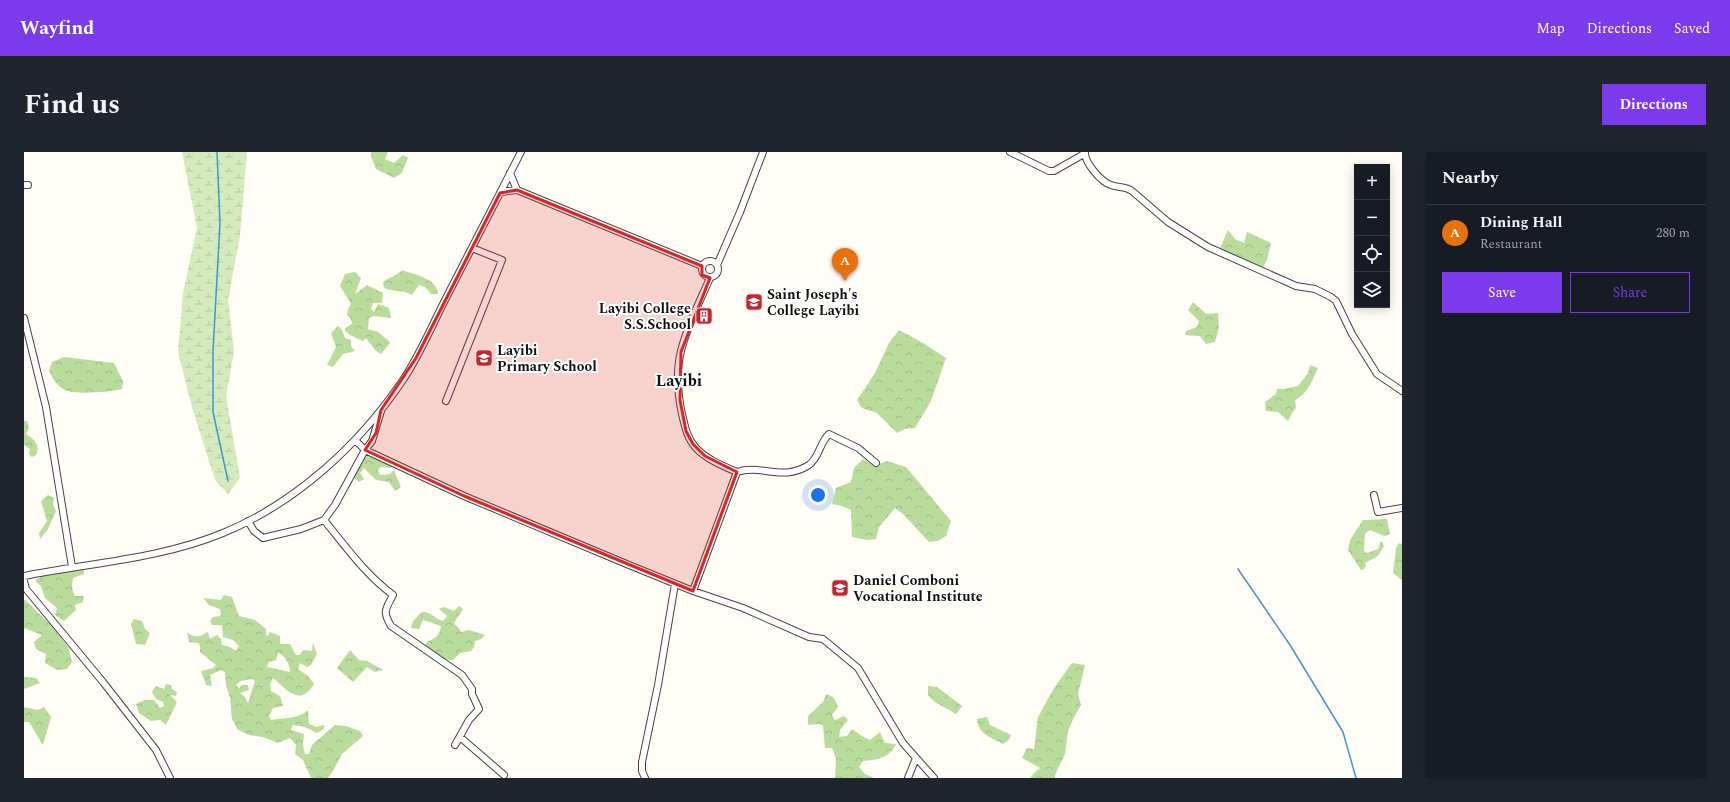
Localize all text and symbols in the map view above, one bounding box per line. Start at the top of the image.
text: Wayfind [20,14,94,43]
text: Map [1537,18,1565,39]
text: Directions [1587,18,1652,39]
text: Saved [1674,18,1710,39]
text: Find us [24,83,120,126]
button: Directions [1602,84,1706,125]
map controls [1354,164,1390,308]
button: + [1354,164,1390,200]
text: Nearby [1442,165,1498,191]
button: − [1354,200,1390,236]
text: Dining Hall [1480,211,1562,234]
text: A [1450,223,1460,243]
text: 280 m [1656,223,1690,243]
text: Restaurant [1480,234,1542,254]
button: locate [1354,236,1390,272]
pin: A [832,248,858,281]
button: layers [1354,272,1390,308]
button: Save [1442,272,1562,313]
button: Share [1570,272,1690,313]
place label: Saint Joseph's College Layibi [767,284,859,321]
school or university icon: Saint Joseph's College Layibi [744,292,764,312]
place label: Layibi College S.S.School [599,298,691,335]
building icon: Layibi College S.S.School [694,306,714,326]
place label: Layibi Primary School [497,340,597,377]
school or university icon: Layibi Primary School [474,348,494,368]
district label: Layibi [656,369,702,393]
your location [808,485,828,505]
place label: Daniel Comboni Vocational Institute [853,570,983,607]
school or university icon: Daniel Comboni Vocational Institute [830,578,850,598]

